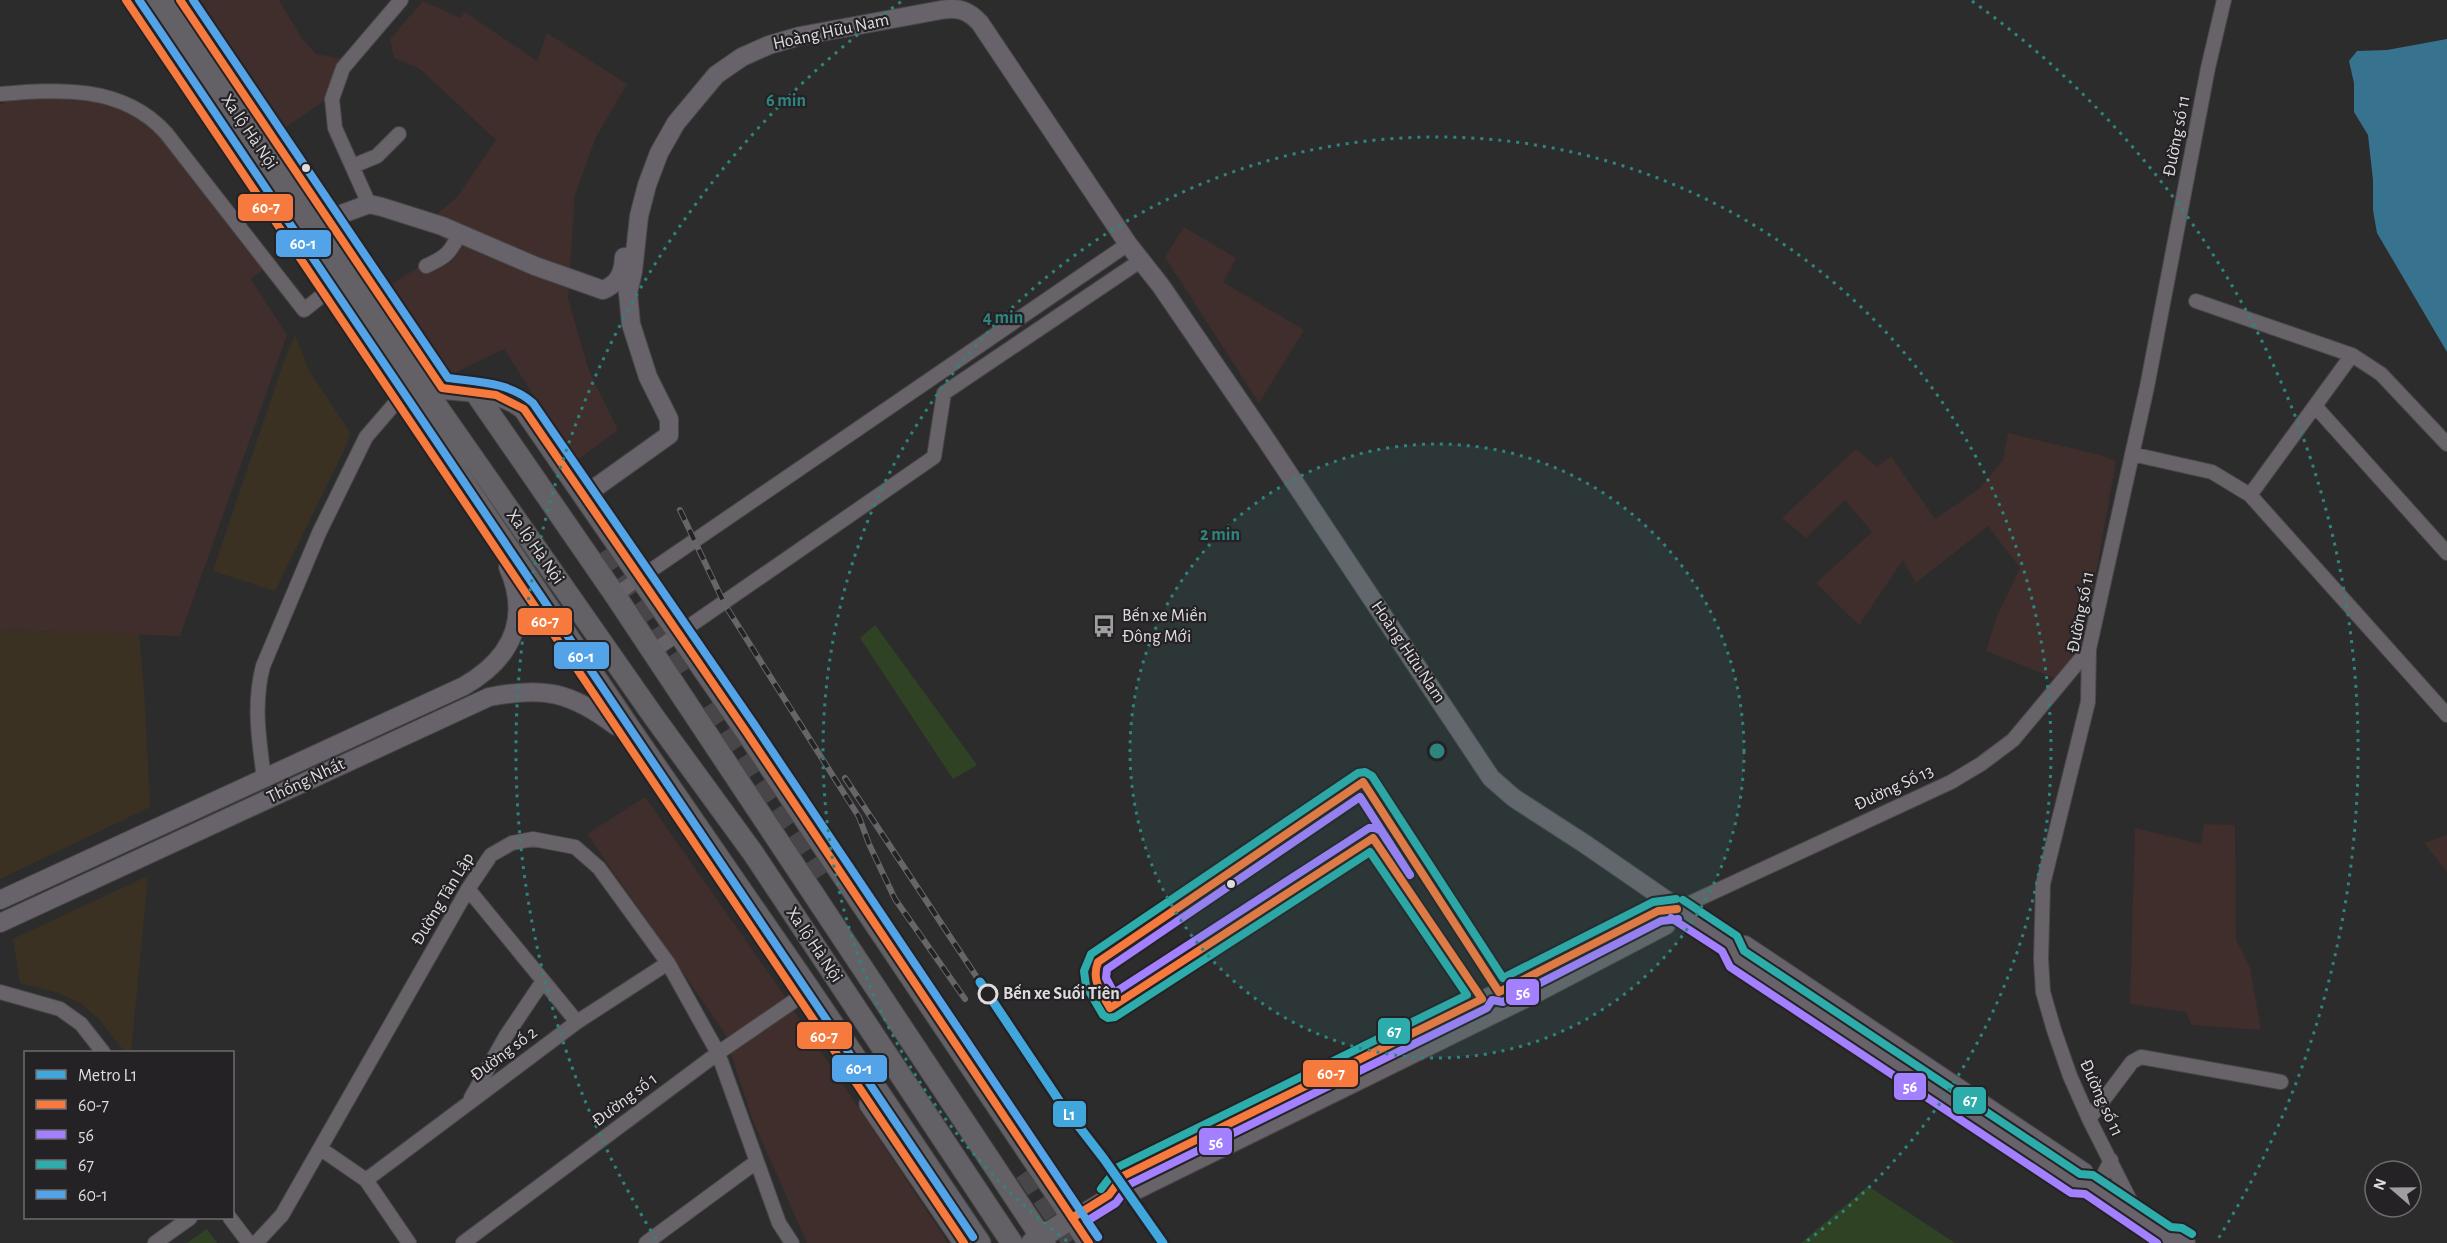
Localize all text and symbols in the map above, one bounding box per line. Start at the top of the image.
street label: Hoàng Hữu Nam [771,11,891,53]
street label: Xa lộ Hà Nội [217,91,281,173]
text: 6 min [766,92,806,110]
street label: Đường số 11 [2159,94,2194,178]
unlabelled marker [300,162,312,174]
line badge: 60-7 [237,193,294,222]
text: 60-7 [252,200,280,216]
line badge: 60-1 [275,229,332,258]
text: 60-1 [290,236,316,252]
text: 4 min [983,309,1023,327]
street label: Xa lộ Hà Nội [503,506,567,588]
text: 2 min [1200,526,1240,544]
street label: Đường số 11 [2063,570,2098,654]
street label: Hoàng Hữu Nam [1367,598,1449,706]
place label: Bến xe Miền Đông Mới [1122,606,1207,646]
line badge: 60-7 [517,607,573,636]
bus stop icon: Bến xe Miền Đông Mới [1091,613,1117,639]
text: 60-7 [531,614,559,630]
line badge: 60-1 [553,641,610,670]
text: 60-1 [568,649,594,665]
centre of rings [1427,741,1447,761]
street label: Thống Nhất [264,754,348,807]
street label: Đường Số 13 [1851,761,1936,814]
street label: Đường Tân Lập [408,850,478,948]
unlabelled marker [1225,878,1237,890]
street label: Xa lộ Hà Nội [782,904,846,986]
line badge: 56 [1505,978,1540,1006]
place label: Bến xe Suối Tiên [1003,983,1120,1003]
marker: Bến xe Suối Tiên [978,984,998,1004]
text: 56 [1516,985,1531,1001]
line badge: 67 [1377,1017,1411,1045]
line badge: 60-7 [796,1021,853,1050]
street label: Đường số 2 [467,1022,541,1085]
text: 67 [1387,1024,1401,1040]
text: 60-7 [810,1029,838,1045]
legend [24,1051,234,1219]
line badge: 60-1 [831,1054,888,1083]
street label: Đường số 11 [2076,1056,2127,1139]
line badge: 60-7 [1302,1059,1359,1088]
text: 60-1 [846,1061,872,1077]
text: 60-7 [1317,1066,1345,1082]
text: Metro L1 [78,1067,137,1085]
street label: Đường số 1 [589,1069,661,1130]
line badge: 56 [1893,1072,1927,1101]
text: 56 [1903,1079,1918,1095]
line badge: 67 [1952,1086,1987,1115]
text: 67 [1963,1093,1977,1109]
text: 60-7 [78,1097,109,1115]
line badge: L1 [1052,1100,1087,1128]
text: L1 [1063,1107,1075,1123]
text: 56 [78,1127,94,1145]
line badge: 56 [1198,1127,1233,1156]
text: 56 [1209,1135,1224,1151]
text: 67 [78,1157,94,1175]
north arrow [2363,1159,2423,1219]
text: N [2370,1176,2389,1192]
text: 60-1 [78,1187,108,1205]

